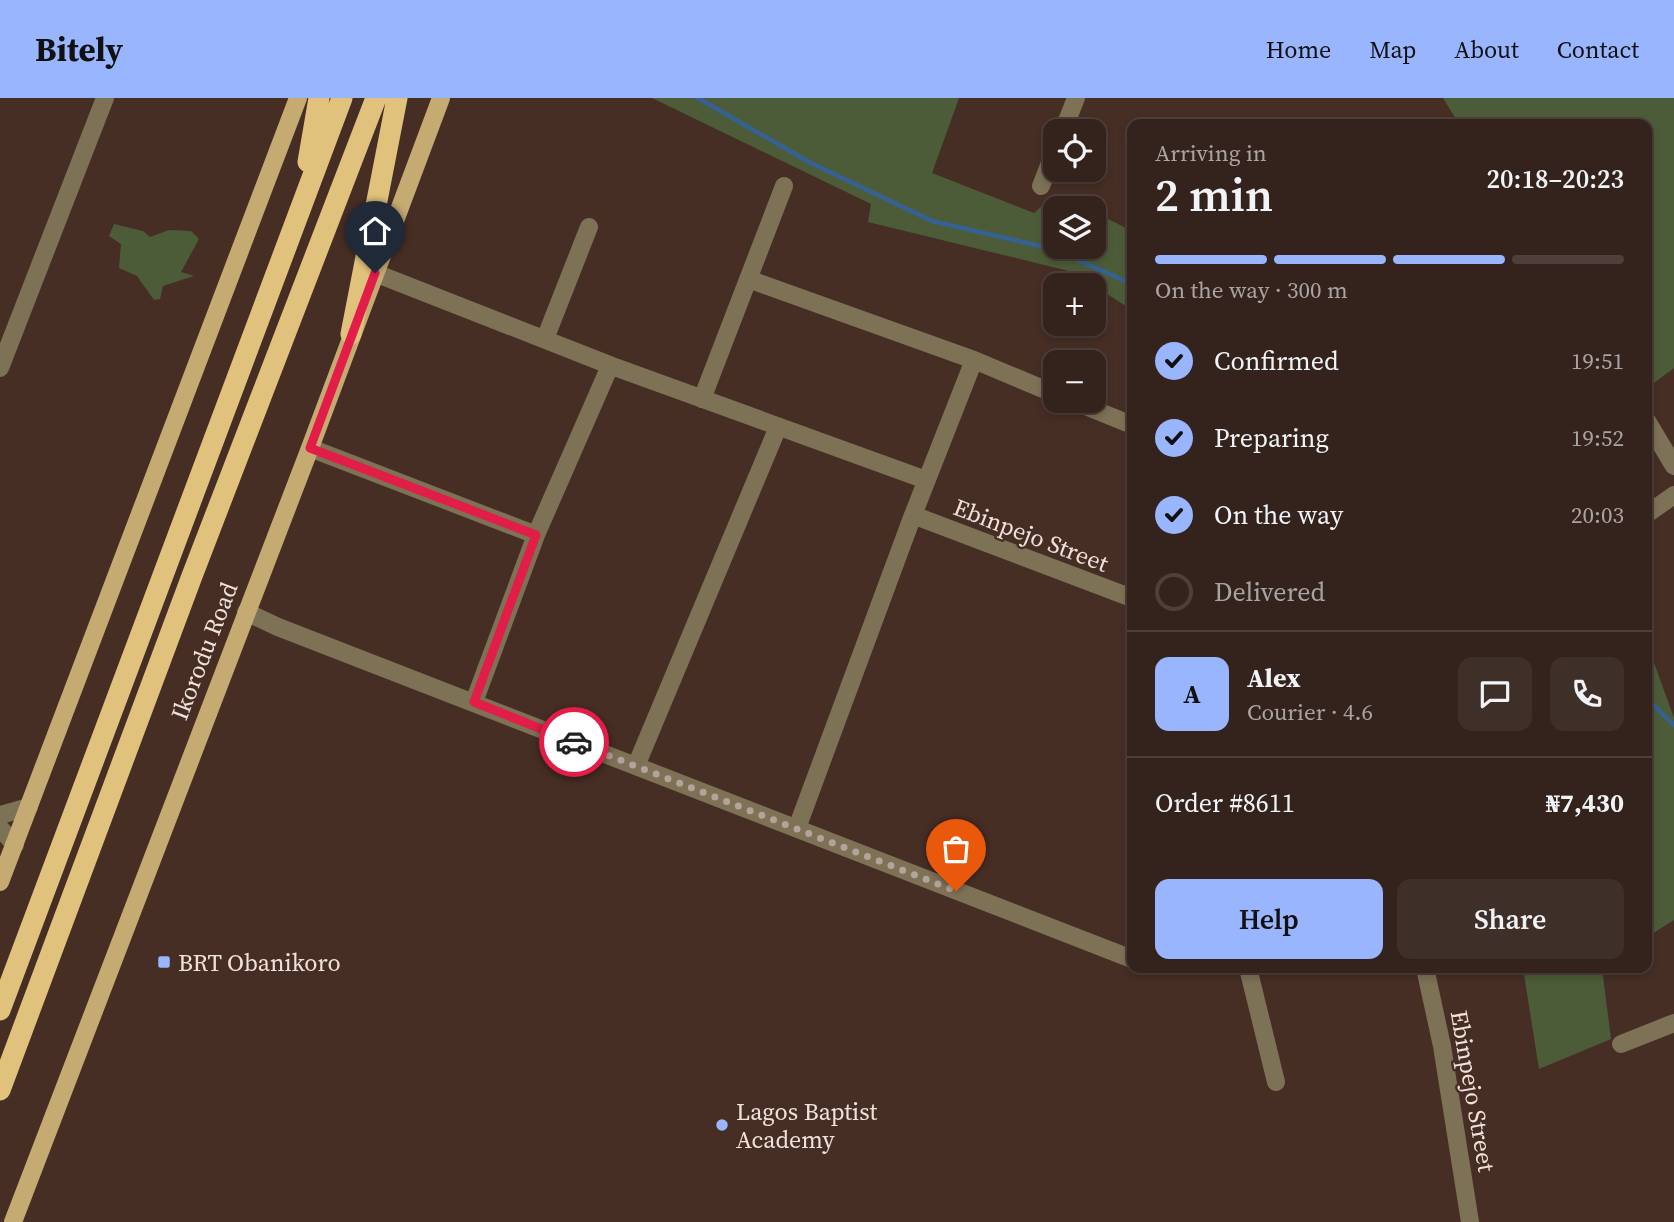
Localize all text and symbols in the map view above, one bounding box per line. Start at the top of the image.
text: Bitely [35,27,123,72]
text: Home [1266,33,1331,66]
text: Map [1369,33,1416,66]
text: About [1454,33,1519,66]
text: Contact [1557,33,1639,66]
map controls [1043,119,1106,413]
button: locate [1043,119,1106,182]
text: Arriving in [1155,137,1267,169]
text: 20:18–20:23 [1487,161,1624,197]
text: 2 min [1155,163,1273,226]
button: layers [1043,196,1106,259]
pin [345,201,405,273]
icon: home [356,212,394,250]
button: + [1043,273,1106,336]
text: On the way · 300 m [1155,274,1348,306]
icon: check [1155,342,1193,380]
text: Confirmed [1214,343,1339,379]
text: 19:51 [1571,345,1624,377]
button: − [1043,350,1106,413]
icon: check [1155,419,1193,457]
text: Preparing [1214,420,1329,456]
text: 19:52 [1571,422,1624,454]
street label: Ebinpejo Street [949,490,1113,580]
icon: check [1155,496,1193,534]
text: On the way [1214,497,1343,533]
text: 20:03 [1571,499,1624,531]
text: Delivered [1214,574,1325,610]
street label: Ikorodu Road [163,577,246,725]
button: chat [1458,657,1532,731]
button: phone [1550,657,1624,731]
text: Alex [1247,660,1301,696]
text: A [1183,676,1201,712]
text: Courier · 4.6 [1247,696,1373,728]
courier [539,707,609,777]
icon: car [555,723,593,761]
text: Order #8611 [1155,785,1295,821]
text: ₦7,430 [1546,785,1624,821]
pin [926,819,986,891]
icon: bag [937,830,975,868]
button: Help [1155,879,1383,959]
button: Share [1397,879,1624,959]
place label: BRT Obanikoro [178,946,341,979]
marker: BRT Obanikoro [156,954,172,970]
street label: Ebinpejo Street [1443,1008,1503,1174]
place label: Lagos Baptist Academy [736,1095,878,1156]
marker: Lagos Baptist Academy [714,1117,730,1133]

